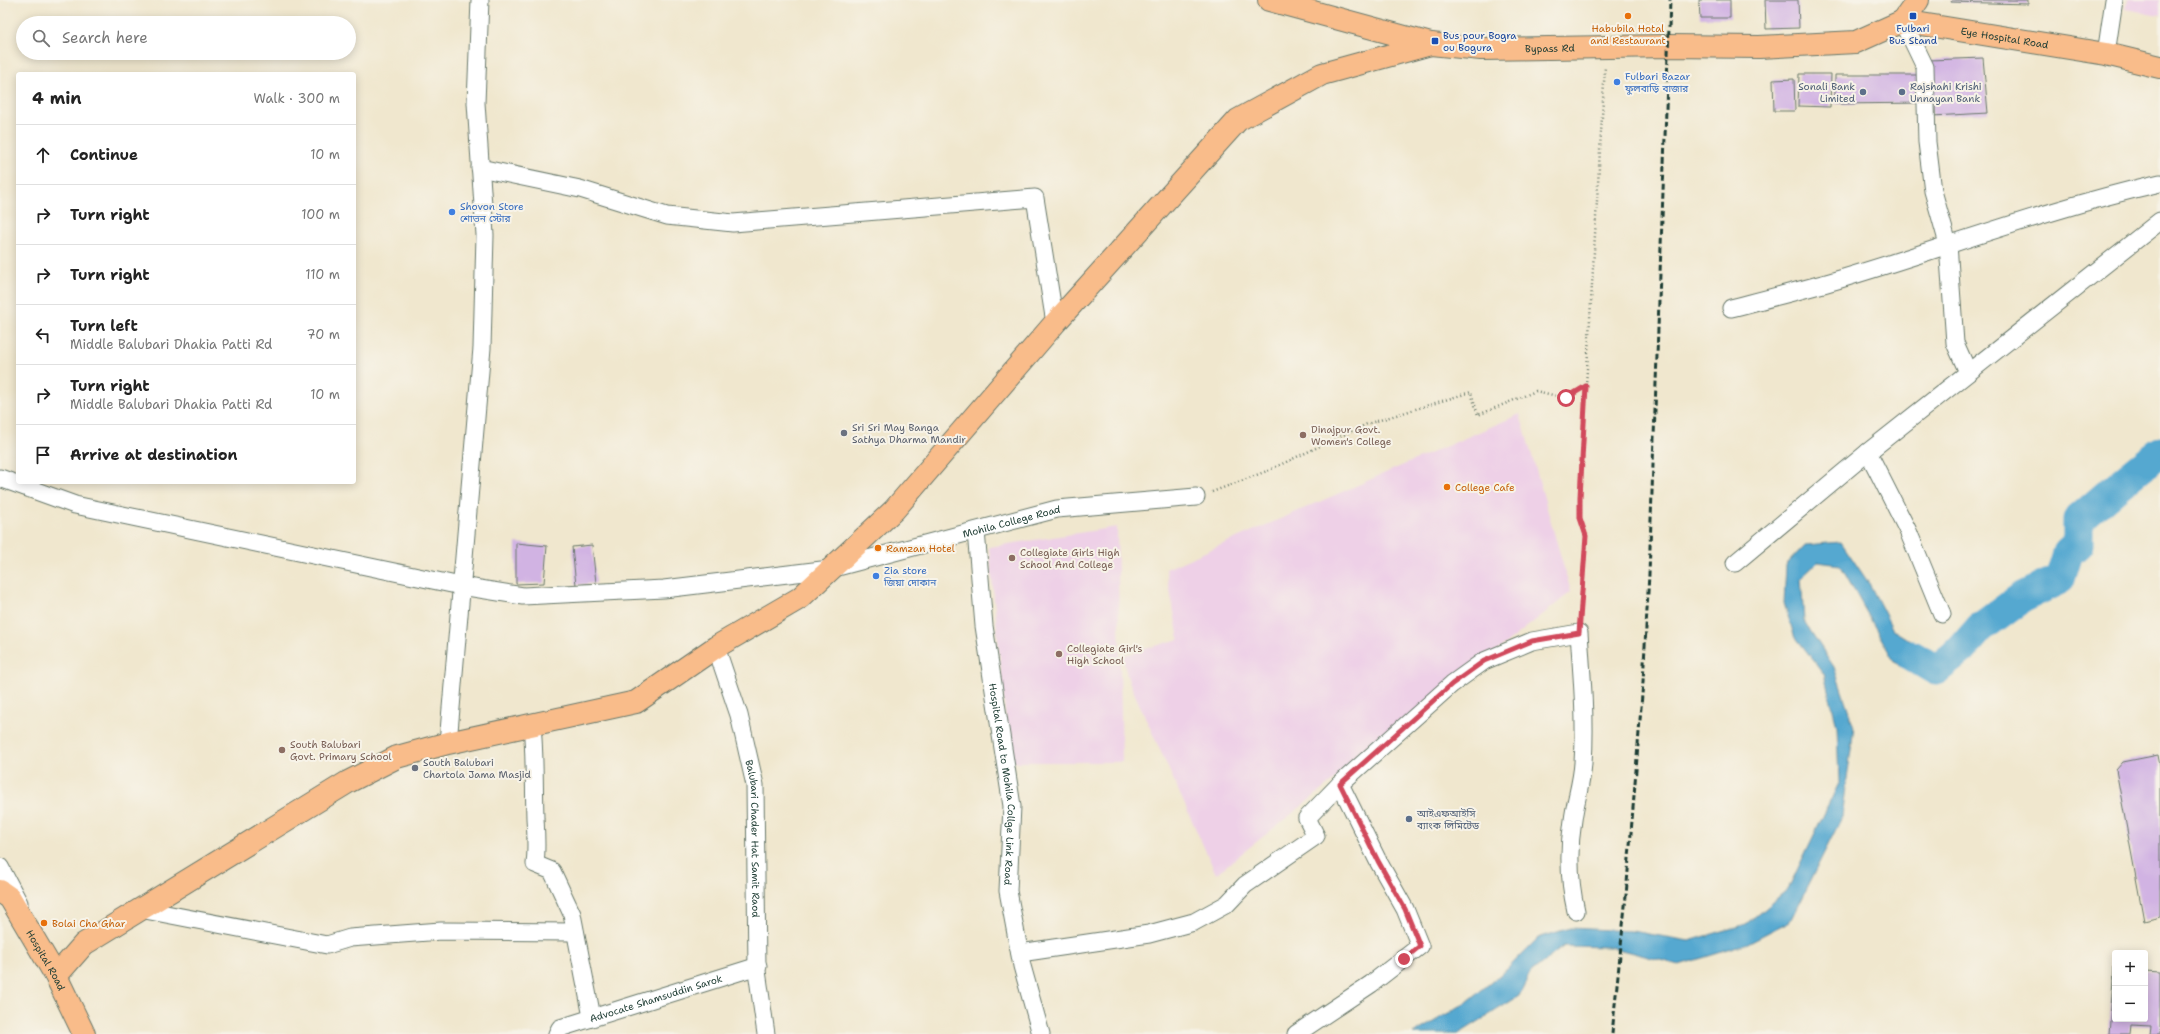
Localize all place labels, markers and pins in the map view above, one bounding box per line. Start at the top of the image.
marker: Habubila Hotal and Restaurant [1623,11,1633,21]
marker: Fulbari Bus Stand [1908,11,1918,21]
place label: Habubila Hotal and Restaurant [1590,22,1666,47]
place label: Fulbari Bus Stand [1889,22,1938,47]
place label: Bus pour Bogra ou Bogura [1443,29,1517,54]
marker: Bus pour Bogra ou Bogura [1430,36,1440,46]
place label: Fulbari Bazar ফুলবাড়ি বাজার [1624,70,1690,95]
marker: Fulbari Bazar ফুলবাড়ি বাজার [1612,77,1622,87]
place label: Sonali Bank Limited [1798,80,1856,105]
place label: Rajshahi Krishi Unnayan Bank [1910,80,1982,105]
marker: Sonali Bank Limited [1858,87,1868,97]
marker: Rajshahi Krishi Unnayan Bank [1897,87,1907,97]
place label: Shovon Store শোভন স্টোর [460,200,524,225]
marker: Shovon Store শোভন স্টোর [447,207,457,217]
place label: Sri Sri May Banga Sathya Dharma Mandir [852,421,966,446]
place label: Dinajpur Govt. Women's College [1311,423,1392,448]
marker: Sri Sri May Banga Sathya Dharma Mandir [839,428,849,438]
marker: Dinajpur Govt. Women's College [1298,430,1308,440]
place label: College Cafe [1455,481,1515,494]
marker: College Cafe [1442,482,1452,492]
place label: Ramzan Hotel [886,542,955,555]
marker: Ramzan Hotel [873,543,883,553]
place label: Collegiate Girls High School And College [1020,546,1120,571]
marker: Collegiate Girls High School And College [1007,553,1017,563]
place label: Zia store জিয়া দোকান [883,564,937,589]
marker: Zia store জিয়া দোকান [871,571,881,581]
place label: Collegiate Girl's High School [1067,642,1142,667]
marker: Collegiate Girl's High School [1054,649,1064,659]
place label: South Balubari Govt. Primary School [290,738,391,763]
marker: South Balubari Govt. Primary School [277,745,287,755]
place label: South Balubari Chartola Jama Masjid [423,756,531,781]
marker: South Balubari Chartola Jama Masjid [410,763,420,773]
place label: আইএফআইসি ব্যাংক লিমিটেড [1416,807,1480,832]
marker: আইএফআইসি ব্যাংক লিমিটেড [1404,814,1414,824]
place label: Bolai Cha Ghar [52,917,126,930]
marker: Bolai Cha Ghar [39,918,49,928]

